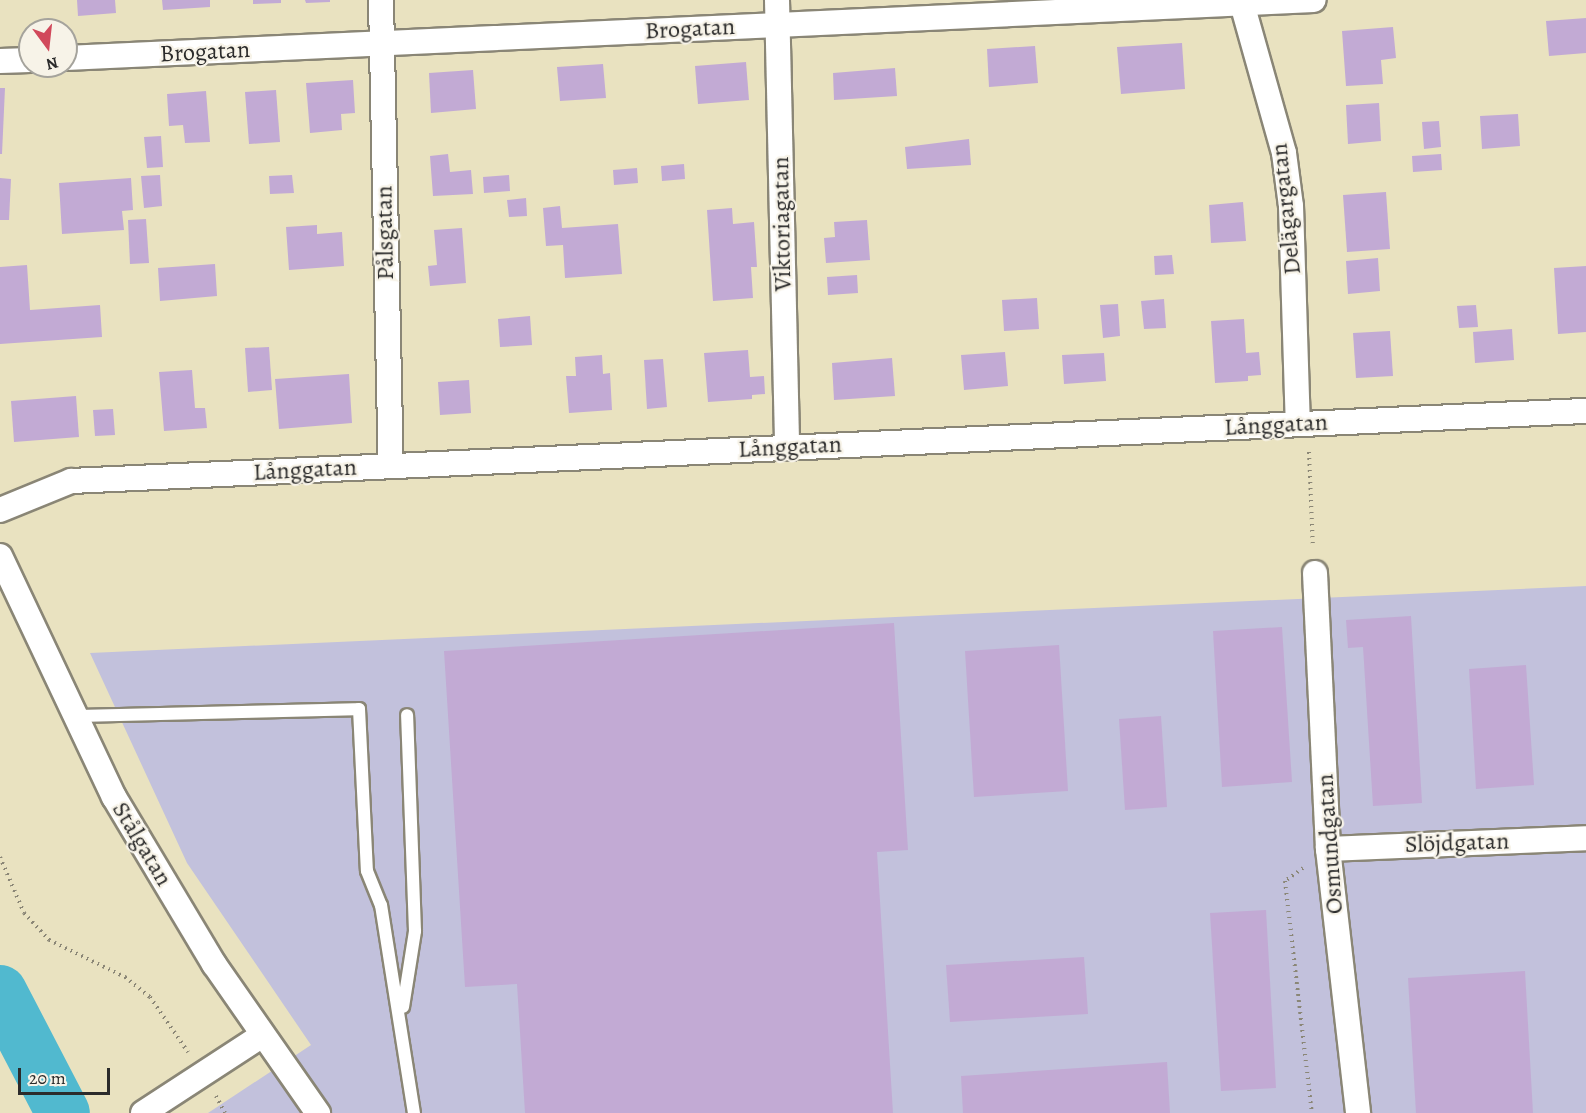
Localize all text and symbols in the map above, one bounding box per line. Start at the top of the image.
street label: Brogatan [644,12,736,46]
north arrow [18,18,78,78]
street label: Brogatan [159,35,251,69]
text: N [44,51,61,76]
street label: Delägargatan [1265,142,1307,276]
street label: Viktoriagatan [766,156,798,292]
street label: Pålsgatan [370,185,400,281]
street label: Långgatan [1223,408,1329,442]
street label: Långgatan [737,430,843,464]
street label: Långgatan [252,453,358,487]
street label: Osmundgatan [1311,773,1349,915]
street label: Stålgatan [106,797,178,891]
street label: Slöjdgatan [1404,827,1510,859]
scale bar [21,1056,112,1094]
text: 20 m [29,1066,66,1090]

